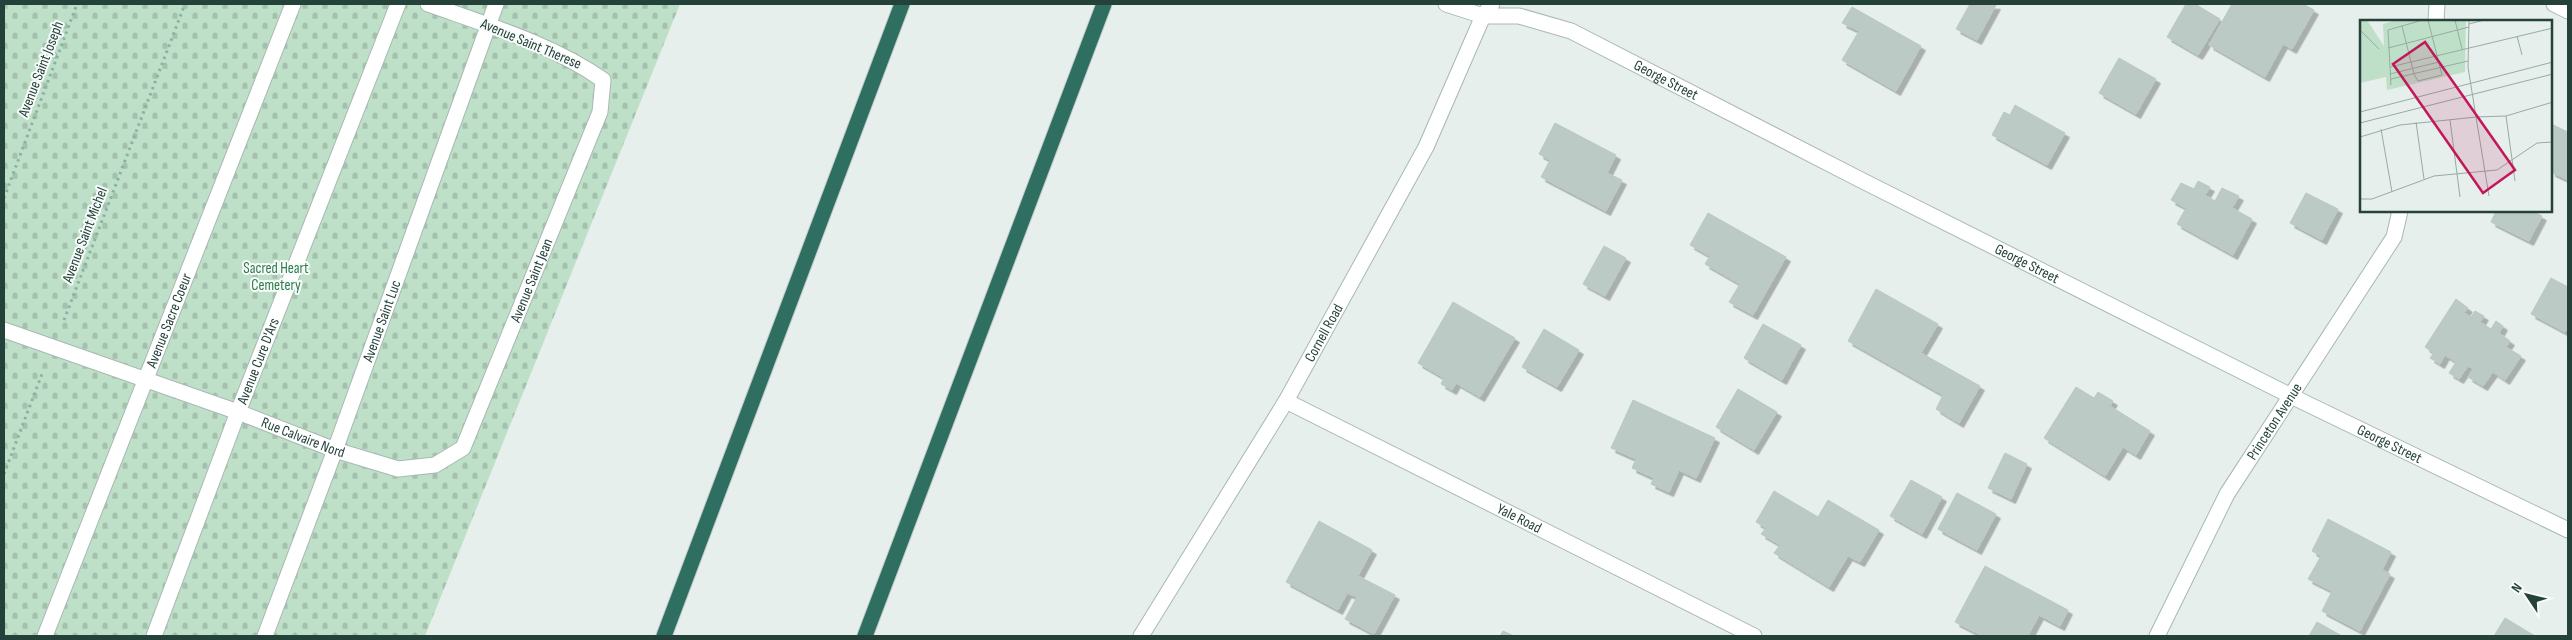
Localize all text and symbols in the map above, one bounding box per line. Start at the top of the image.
street label: Avenue Saint Therese [477,14,584,74]
street label: Avenue Saint Joseph [14,19,68,120]
inset map [2360,20,2552,212]
street label: George Street [1631,55,1702,104]
street label: Avenue Saint Michel [58,185,112,286]
street label: Avenue Saint Jean [505,236,557,326]
street label: George Street [1992,239,2063,288]
park label: Sacred Heart Cemetery [243,259,309,295]
street label: Avenue Sacre Coeur [141,270,196,371]
street label: Avenue Saint Luc [358,277,405,365]
street label: Cornell Road [1300,301,1347,365]
street label: Avenue Cure D'Ars [232,315,283,408]
street label: Princeton Avenue [2242,379,2306,463]
street label: Rue Calvaire Nord [259,413,347,462]
street label: George Street [2354,420,2426,468]
street label: Yale Road [1494,499,1545,537]
north arrow [2502,570,2552,620]
text: N [2508,580,2526,596]

